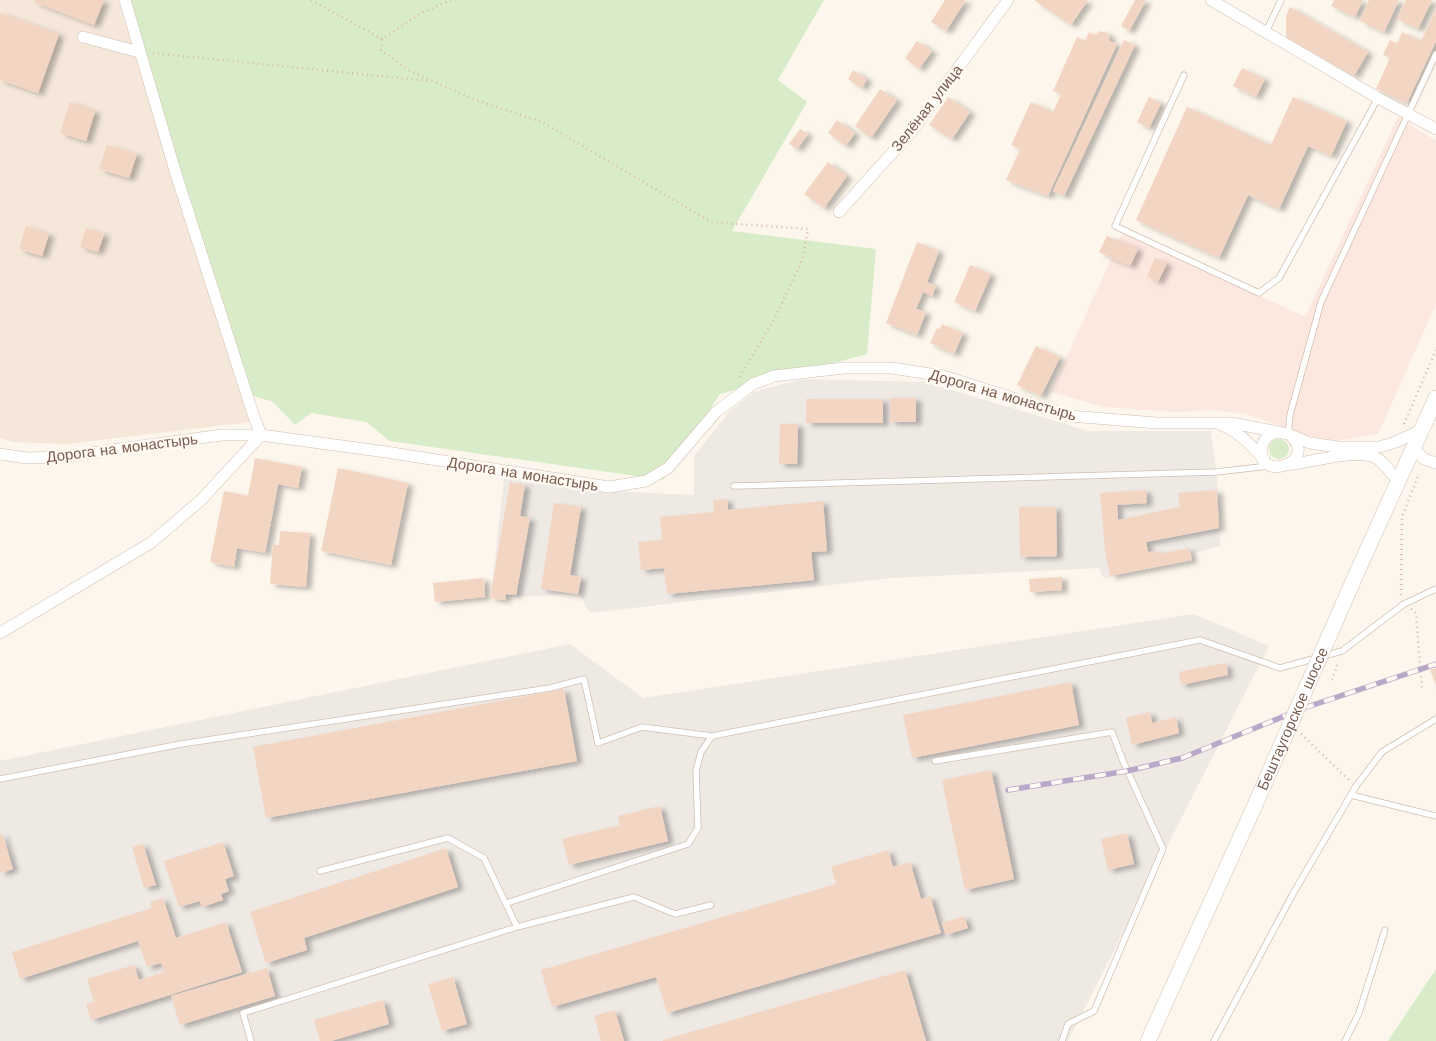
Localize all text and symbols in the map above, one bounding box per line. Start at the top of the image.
street label: Зелёная улица [888,61,967,155]
street label: Дорога на монастырь [927,365,1079,425]
street label: Дорога на монастырь [45,430,199,466]
street label: Дорога на монастырь [446,453,600,495]
street label: Бештаугорское шоссе [1254,645,1332,793]

